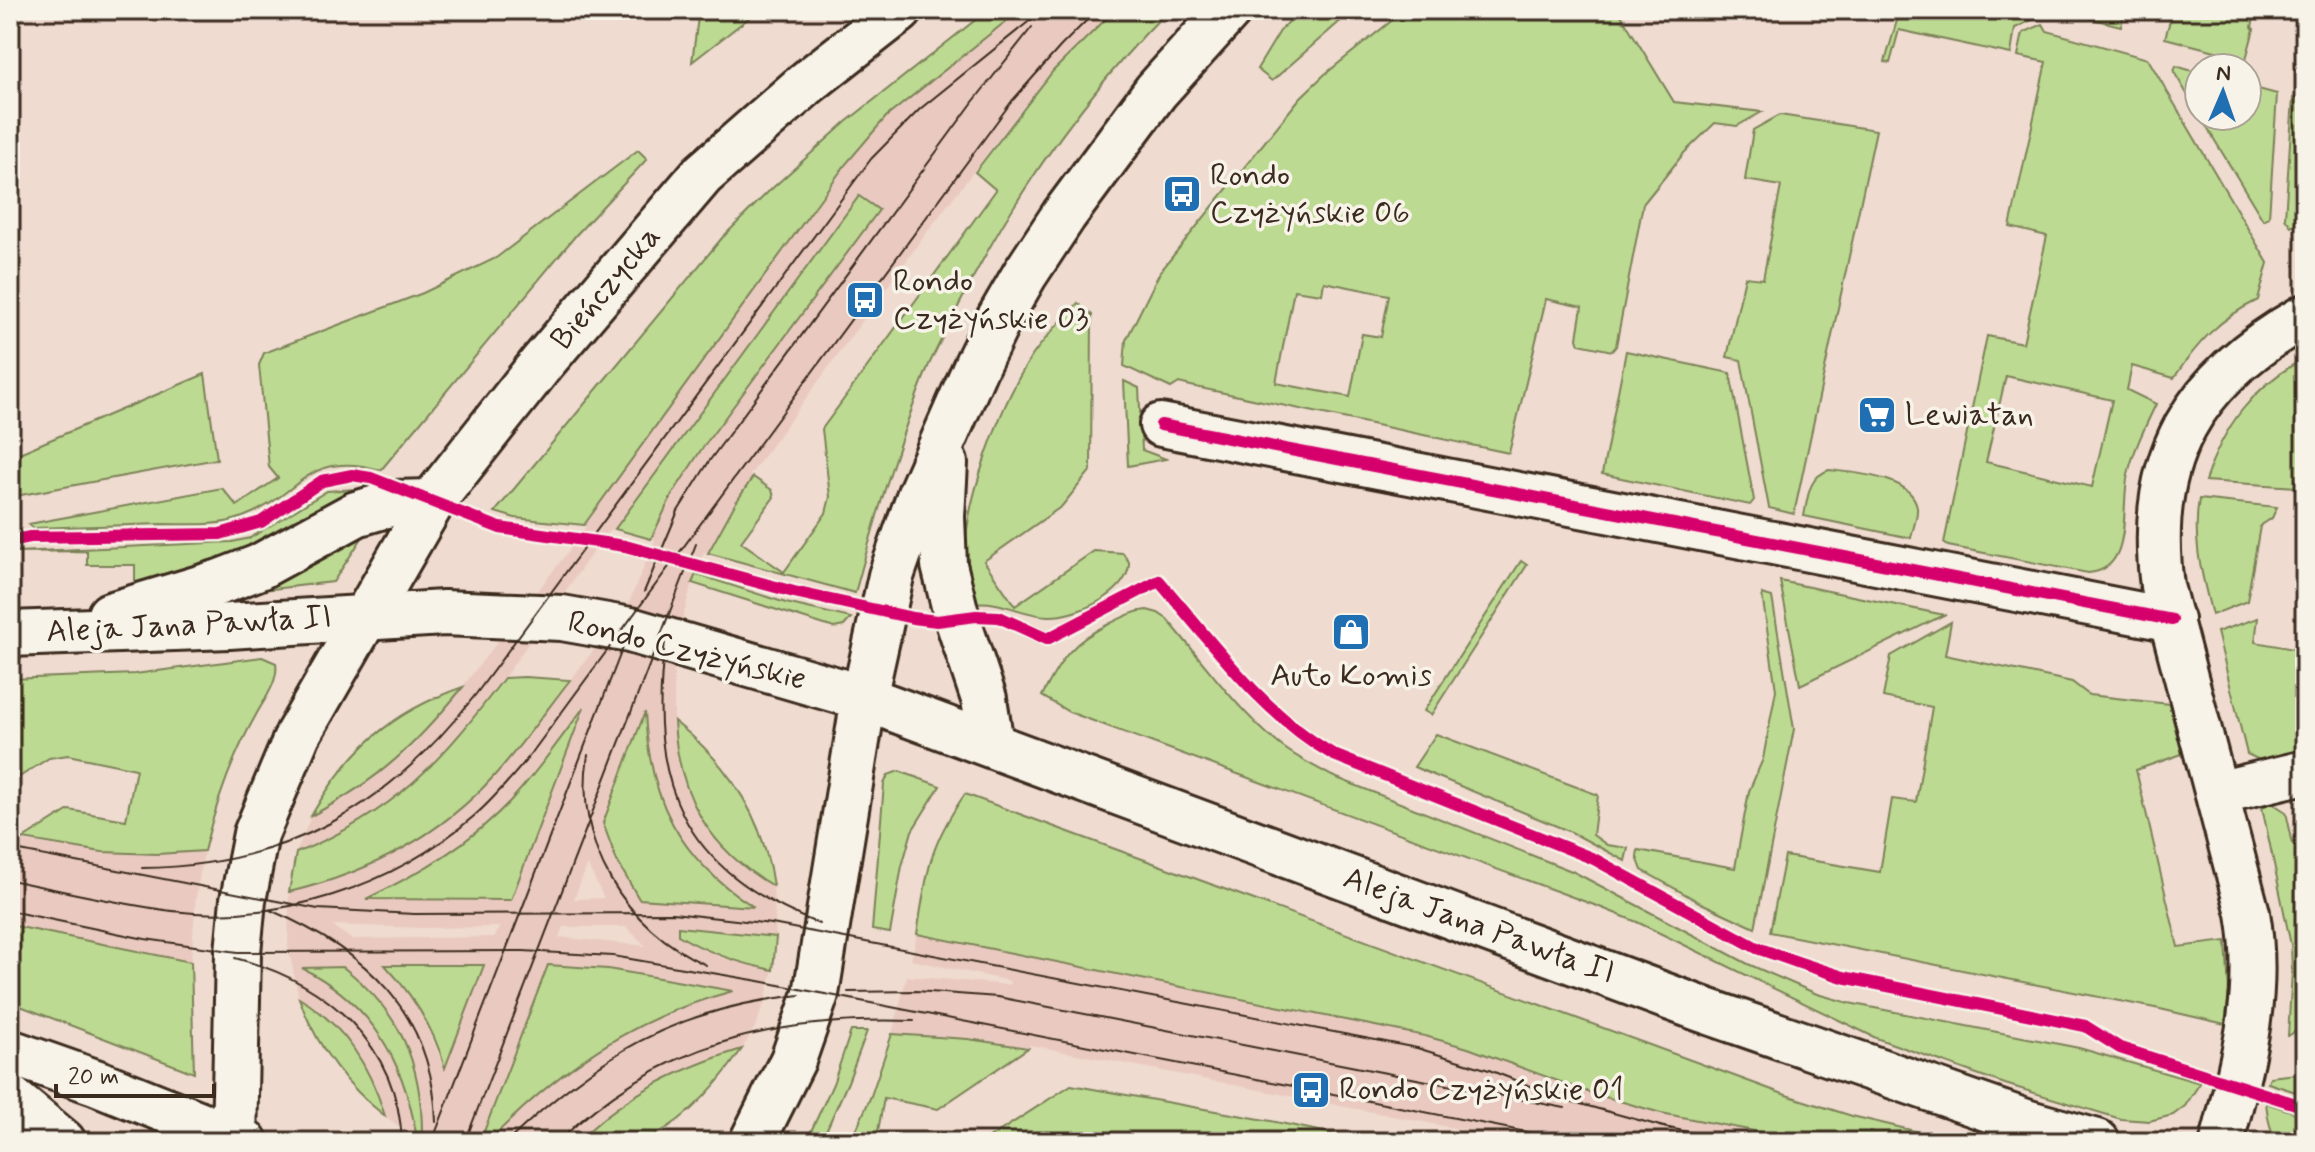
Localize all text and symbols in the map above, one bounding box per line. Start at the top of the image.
north arrow [2183,52,2263,132]
text: N [2216,60,2231,88]
place label: Rondo Czyżyńskie 06 [1210,155,1410,234]
bus stop icon: Rondo Czyżyńskie 06 [1161,173,1203,215]
street label: Bieńczycka [541,217,671,359]
place label: Rondo Czyżyńskie 03 [893,261,1089,340]
bus stop icon: Rondo Czyżyńskie 03 [844,279,886,321]
supermarket icon: Lewiatan [1856,394,1898,436]
place label: Lewiatan [1905,394,2034,436]
street label: Aleja Jana Pawła II [45,597,333,653]
street label: Rondo Czyżyńskie [563,601,811,701]
shop icon: Auto Komis [1330,611,1372,653]
place label: Auto Komis [1270,655,1432,697]
street label: Aleja Jana Pawła II [1338,857,1620,995]
scale bar [56,1048,214,1098]
text: 20 m [68,1062,119,1093]
bus stop icon: Rondo Czyżyńskie 01 [1290,1069,1332,1111]
place label: Rondo Czyżyńskie 01 [1339,1069,1624,1111]

